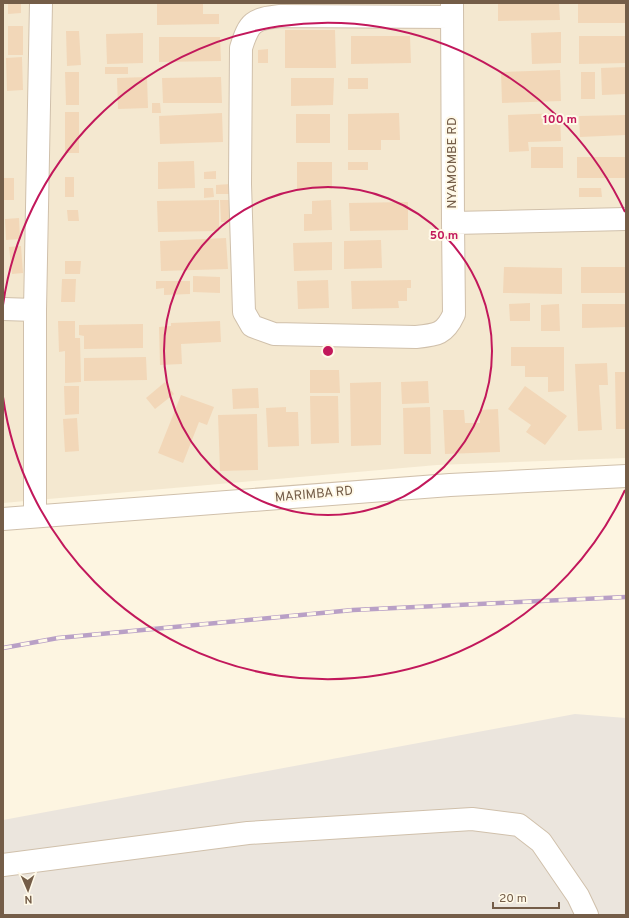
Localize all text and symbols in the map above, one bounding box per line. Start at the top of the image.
text: 100 m [543,112,577,128]
street label: NYAMOMBE RD [445,117,461,209]
text: 50 m [430,228,458,244]
centre of rings [321,344,335,358]
street label: MARIMBA RD [274,484,354,506]
north arrow [8,870,48,910]
scale bar [493,884,559,910]
text: 20 m [499,891,527,907]
text: N [24,892,33,906]

